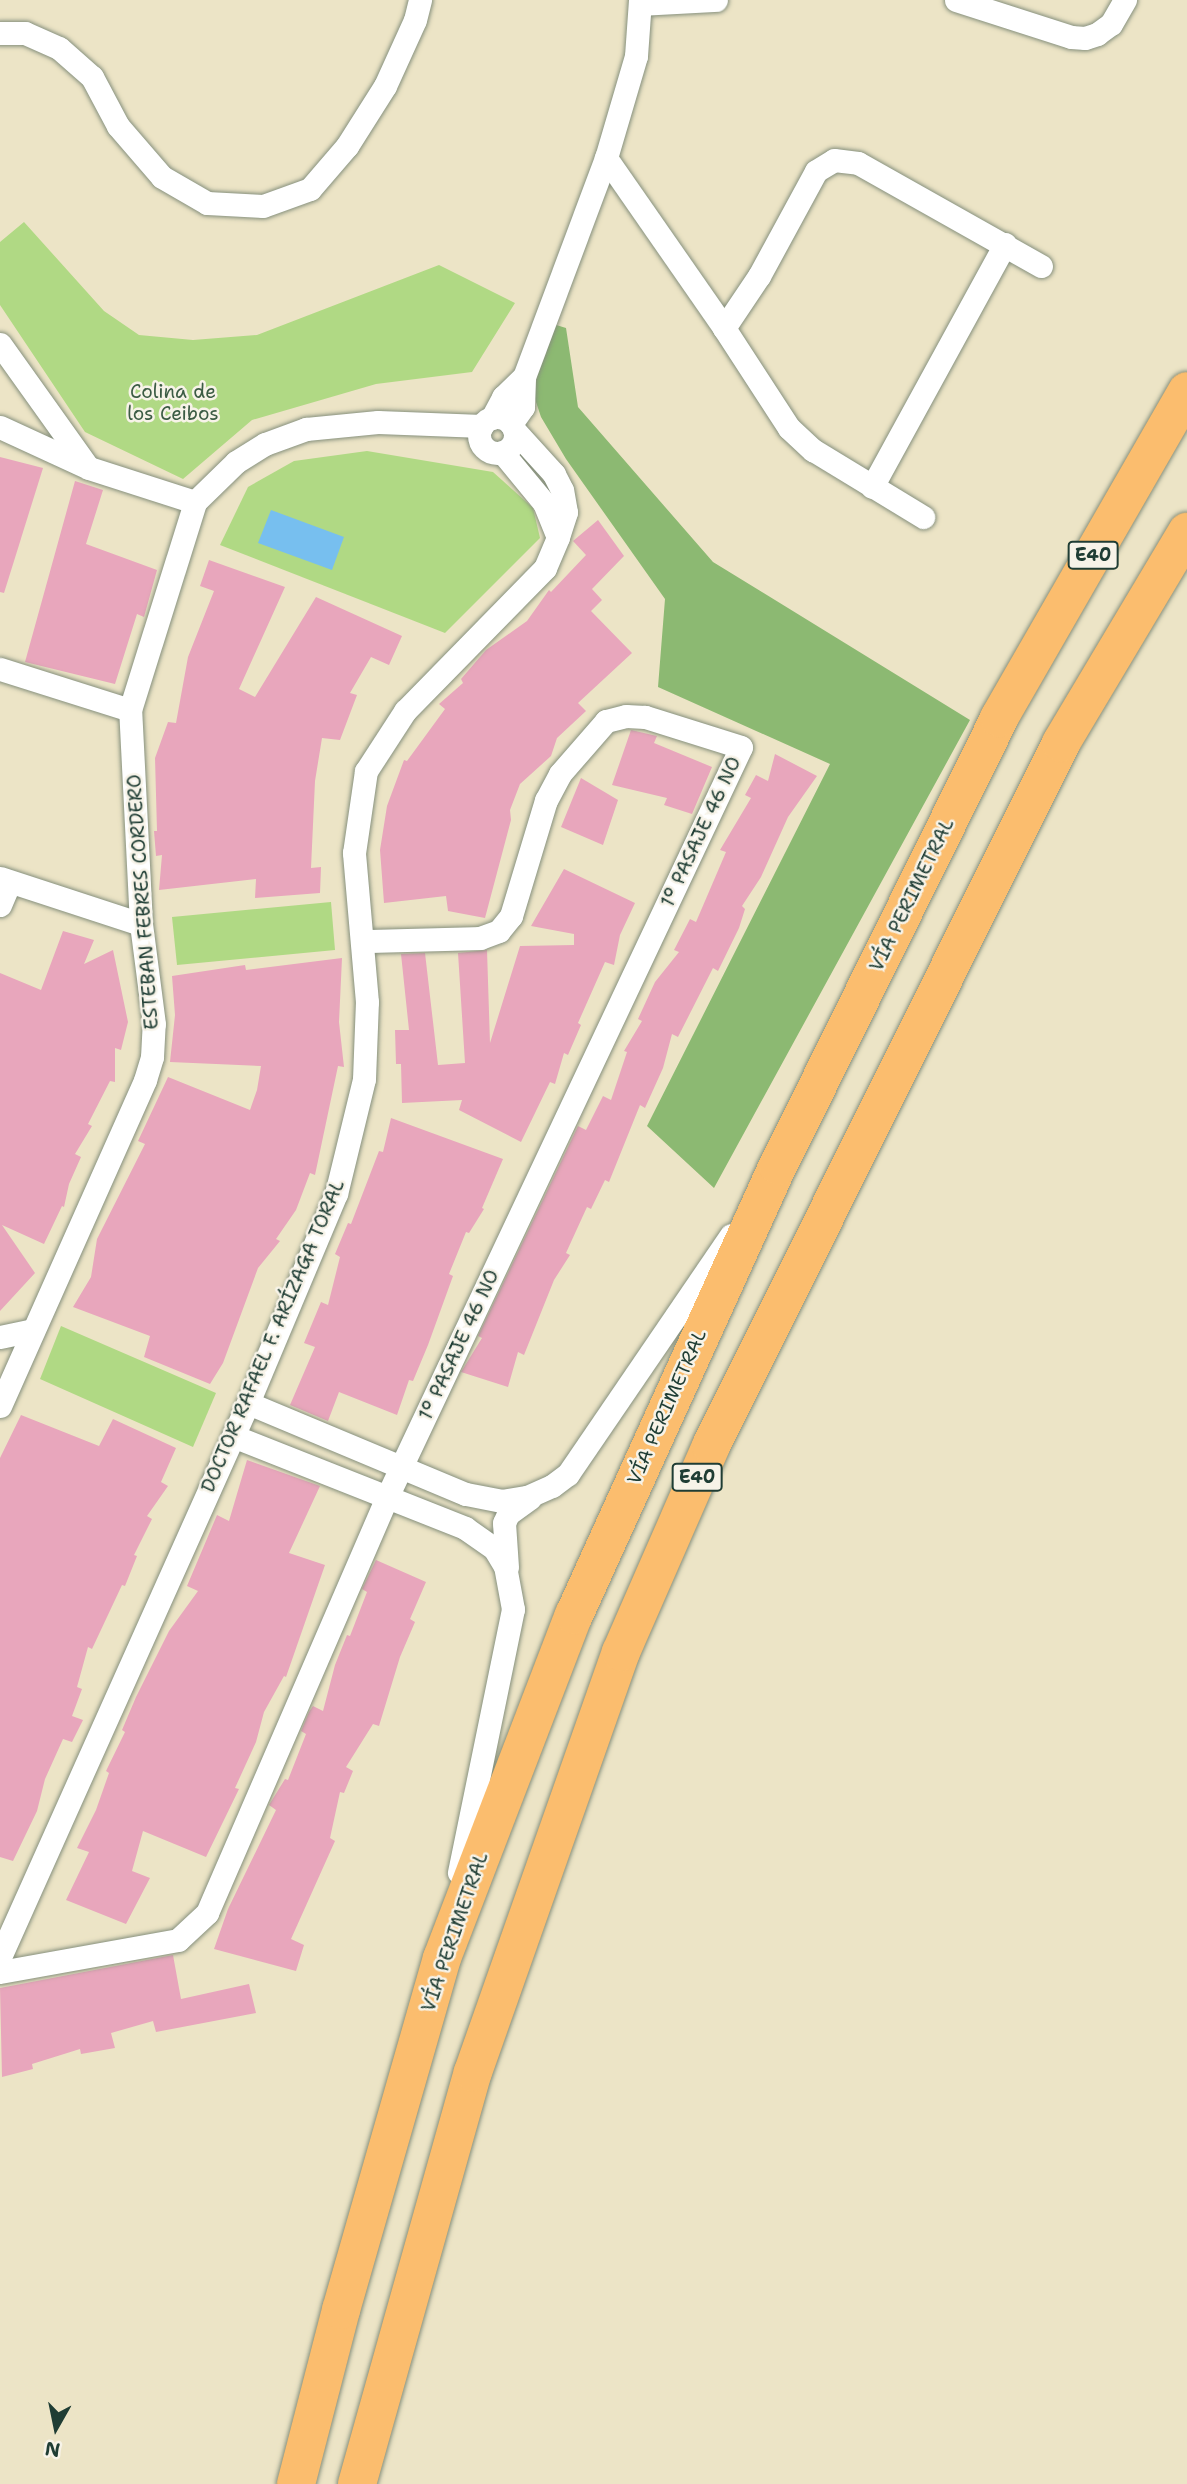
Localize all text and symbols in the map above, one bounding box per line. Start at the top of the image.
park label: Colina de los Ceibos [127,381,219,425]
road number: E40 [1067,540,1119,570]
street label: 1° PASAJE 46 NO [656,753,746,911]
street label: ESTEBAN FEBRES CORDERO [123,774,163,1030]
street label: VÍA PERIMETRAL [865,815,959,975]
street label: DOCTOR RAFAEL F. ARÍZAGA TORAL [197,1176,349,1496]
street label: 1° PASAJE 46 NO [414,1266,504,1424]
street label: VÍA PERIMETRAL [623,1326,711,1488]
road number: E40 [671,1462,723,1492]
street label: VÍA PERIMETRAL [417,1849,493,2015]
north arrow [21,2393,91,2463]
text: N [43,2436,62,2463]

